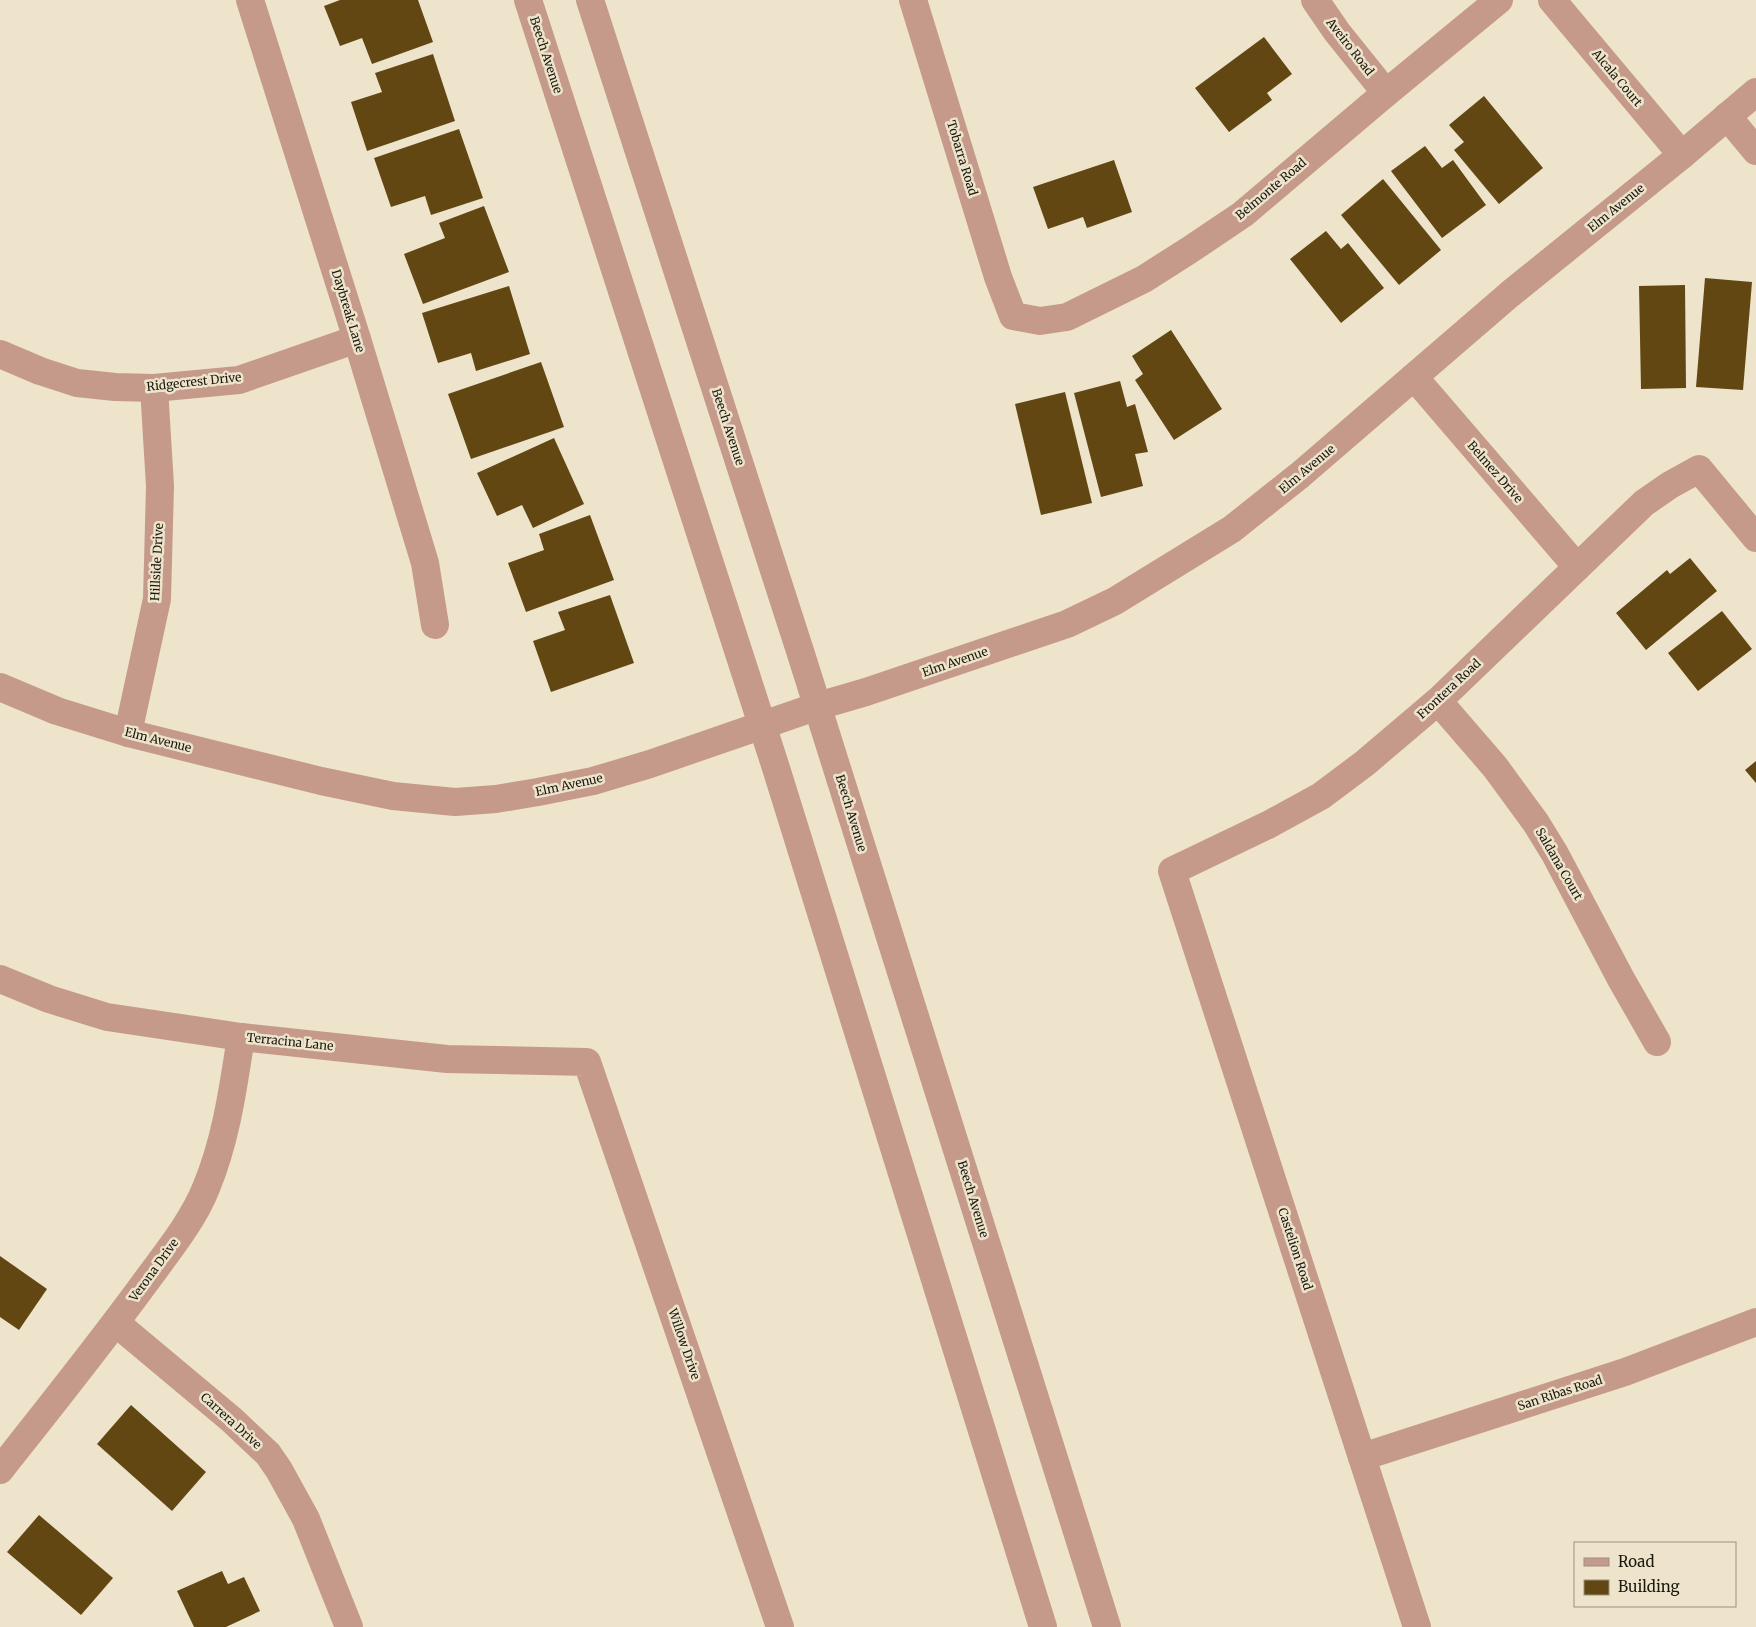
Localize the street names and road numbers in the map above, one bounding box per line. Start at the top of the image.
street label: Beech Avenue [527,14,566,95]
street label: Aveiro Road [1323,14,1377,78]
street label: Alcala Court [1588,45,1646,110]
street label: Tobarra Road [944,118,981,197]
street label: Belmonte Road [1232,155,1309,223]
street label: Elm Avenue [1584,180,1647,235]
street label: Daybreak Lane [329,268,368,354]
street label: Ridgecrest Drive [146,369,242,394]
street label: Beech Avenue [709,386,748,467]
street label: Belmez Drive [1464,438,1526,506]
street label: Elm Avenue [1276,441,1338,496]
street label: Hillside Drive [147,523,166,601]
street label: Elm Avenue [920,643,990,680]
street label: Frontera Road [1414,655,1483,722]
street label: Elm Avenue [123,724,193,755]
street label: Elm Avenue [534,770,604,799]
street label: Beech Avenue [833,772,870,853]
street label: Saldana Court [1533,825,1586,903]
street label: Terracina Lane [246,1029,334,1054]
street label: Beech Avenue [955,1158,992,1239]
street label: Castelion Road [1275,1206,1316,1292]
street label: Verona Drive [125,1235,181,1305]
street label: Willow Drive [665,1305,704,1381]
street label: San Ribas Road [1516,1372,1604,1413]
street label: Carrera Drive [198,1389,265,1452]

